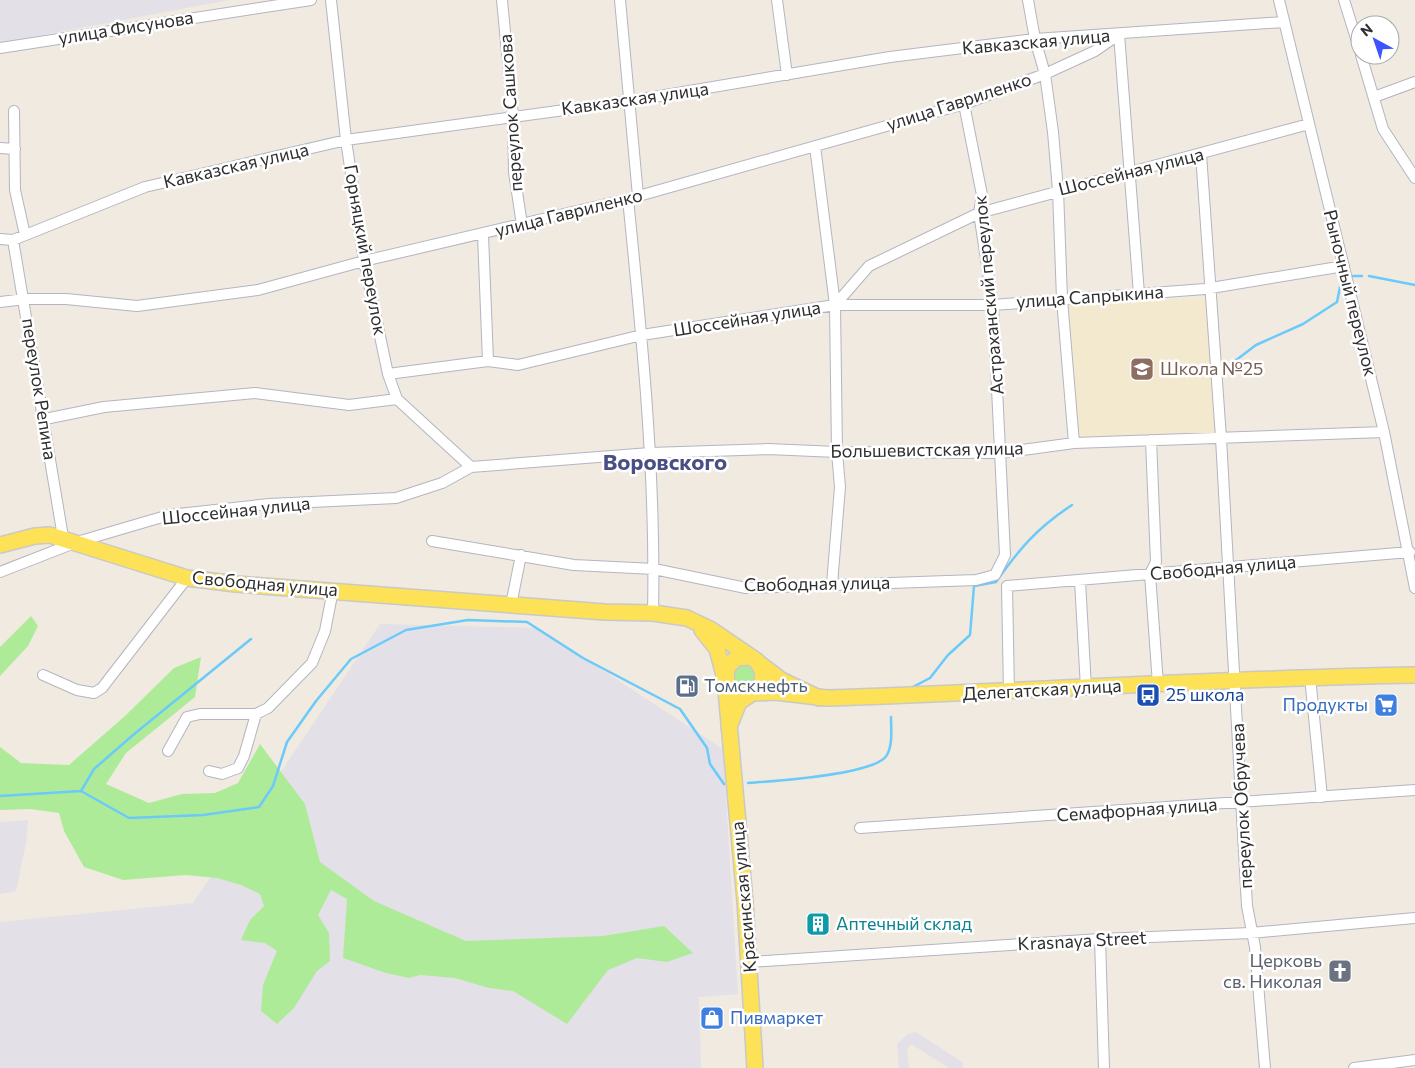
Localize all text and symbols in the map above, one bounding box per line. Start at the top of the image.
street label: улица Фисунова [57,5,195,49]
north arrow [1350,15,1400,65]
text: N [1357,20,1376,40]
street label: Кавказская улица [961,24,1111,58]
street label: переулок Сашкова [494,34,526,193]
street label: улица Гавриленко [883,67,1034,135]
street label: Кавказская улица [560,77,710,119]
street label: Кавказская улица [161,138,311,192]
street label: Шоссейная улица [1056,142,1206,200]
street label: Горняцкий переулок [340,163,392,337]
street label: улица Гавриленко [493,183,645,241]
street label: Астраханский переулок [968,194,1008,396]
street label: Рыночный переулок [1320,207,1382,379]
street label: улица Сапрыкина [1015,280,1164,312]
street label: Шоссейная улица [672,295,822,341]
street label: переулок Репина [18,316,62,461]
school or university icon: Школа №25 [1129,356,1155,382]
place label: Школа №25 [1160,357,1263,379]
street label: Большевистская улица [830,436,1024,462]
district label: Воровского [603,448,727,475]
street label: Шоссейная улица [161,491,311,529]
street label: Свободная улица [1149,550,1297,584]
street label: Свободная улица [191,566,339,600]
street label: Свободная улица [744,571,890,595]
fuel station icon: Томскнефть [674,673,700,699]
place label: Томскнефть [704,674,808,696]
street label: Делегатская улица [962,674,1122,704]
bus stop icon: 25 школа [1135,682,1161,708]
place label: 25 школа [1166,683,1244,705]
supermarket icon: Продукты [1373,692,1399,718]
place label: Продукты [1283,693,1368,715]
street label: переулок Обручева [1226,723,1256,889]
street label: Семафорная улица [1056,792,1218,826]
street label: Красинская улица [725,821,761,973]
building icon: Аптечный склад [805,911,831,937]
place label: Аптечный склад [836,912,972,934]
street label: Krasnaya Street [1017,926,1147,954]
place label: Церковь св. Николая [1223,949,1322,992]
church icon: Церковь св. Николая [1327,958,1353,984]
shop icon: Пивмаркет [699,1005,725,1031]
place label: Пивмаркет [730,1006,824,1028]

